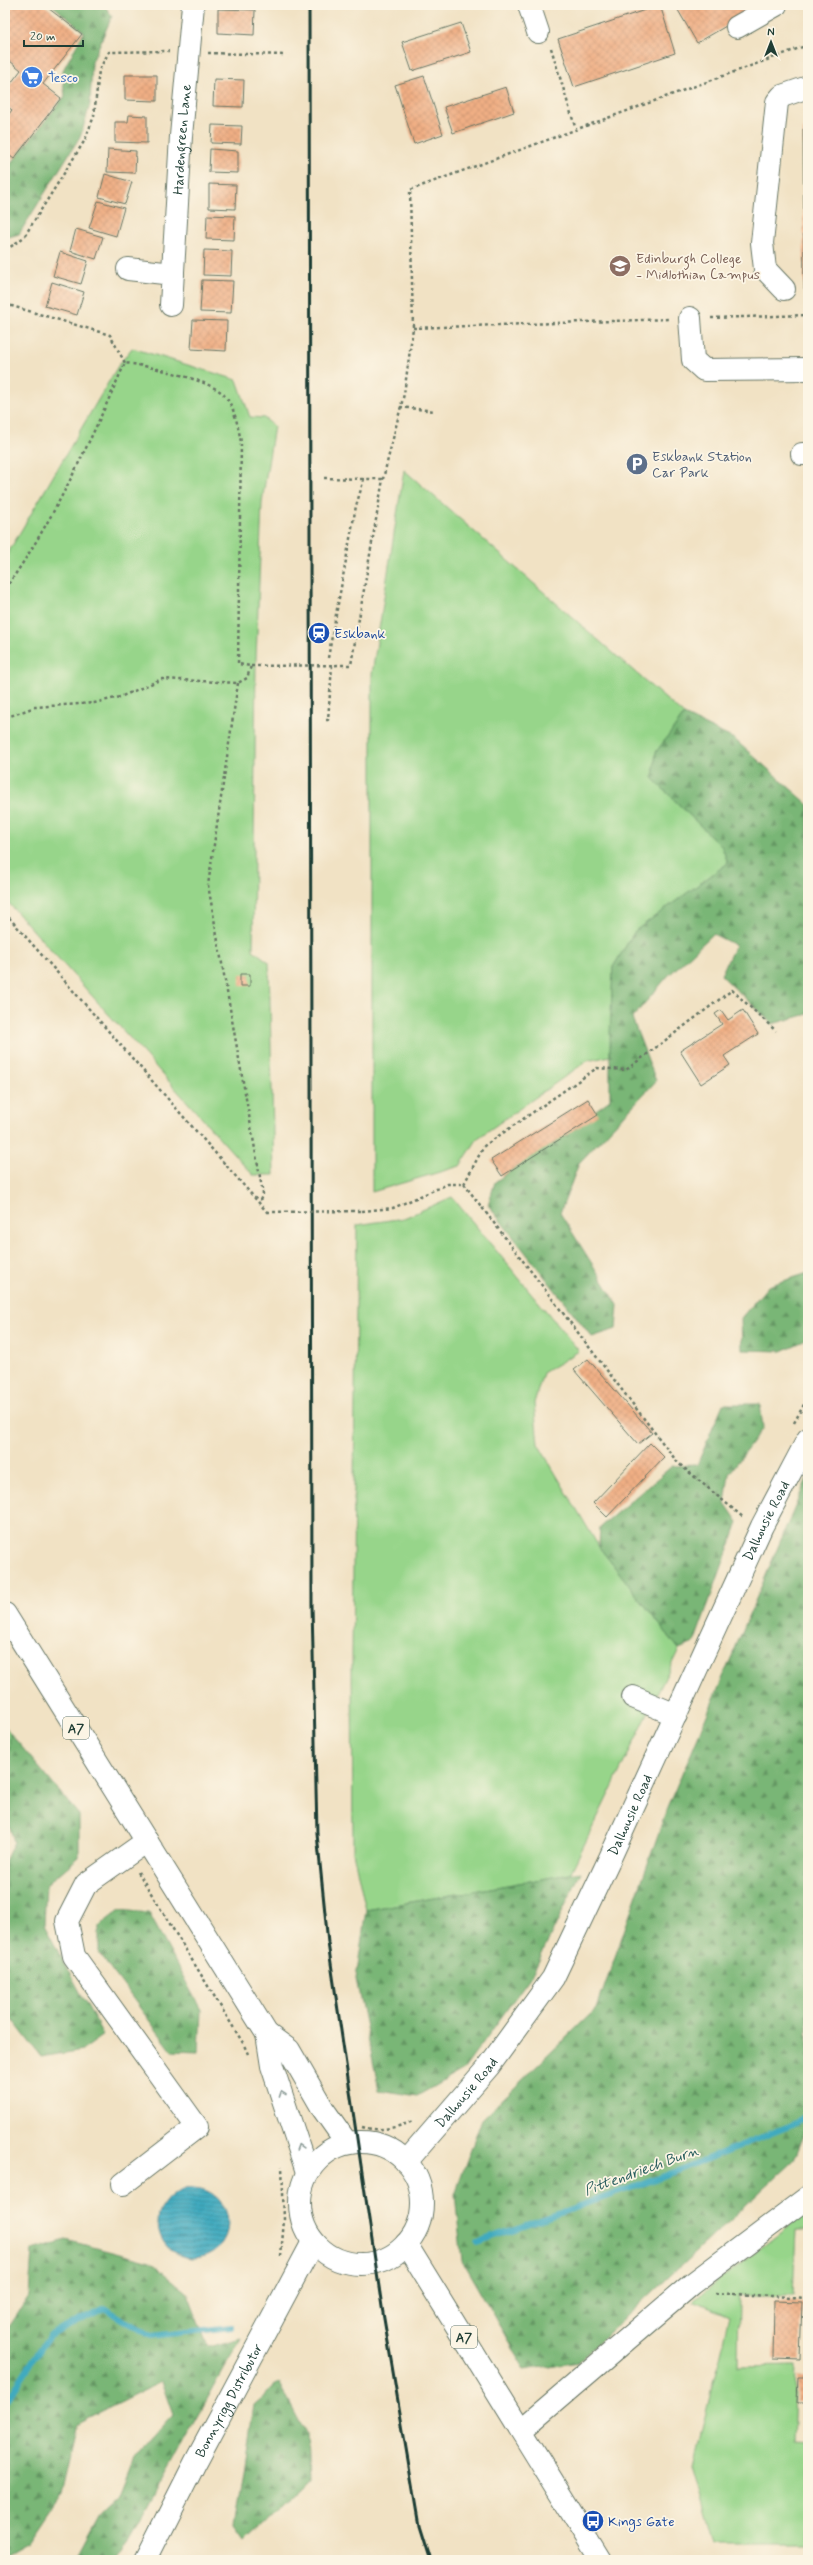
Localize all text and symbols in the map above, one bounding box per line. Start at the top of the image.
scale bar [24,22,83,48]
north arrow [751,22,791,62]
text: N [767,26,775,40]
text: 20 m [30,29,56,45]
supermarket icon: Tesco [19,64,45,90]
place label: Tesco [48,69,78,87]
street label: Hardengreen Lane [170,83,196,195]
place label: Edinburgh College - Midlothian Campus [636,250,760,284]
school or university icon: Edinburgh College - Midlothian Campus [607,253,633,279]
place label: Eskbank Station Car Park [652,448,752,482]
parking icon: Eskbank Station Car Park [624,451,650,477]
station icon: Eskbank [306,620,332,646]
place label: Eskbank [334,625,386,643]
street label: Dalhousie Road [739,1478,794,1564]
road number: A7 [63,1717,89,1739]
street label: Dalhousie Road [604,1772,657,1859]
street label: Dalhousie Road [432,2054,502,2132]
one-way arrow [278,2091,287,2098]
water label: Pittendriech Burn [581,2141,702,2201]
one-way arrow [296,2144,305,2151]
road number: A7 [451,2326,477,2348]
street label: Bonnyrigg Distributor [192,2340,267,2461]
bus stop icon: Kings Gate [580,2508,606,2534]
place label: Kings Gate [608,2513,675,2532]

